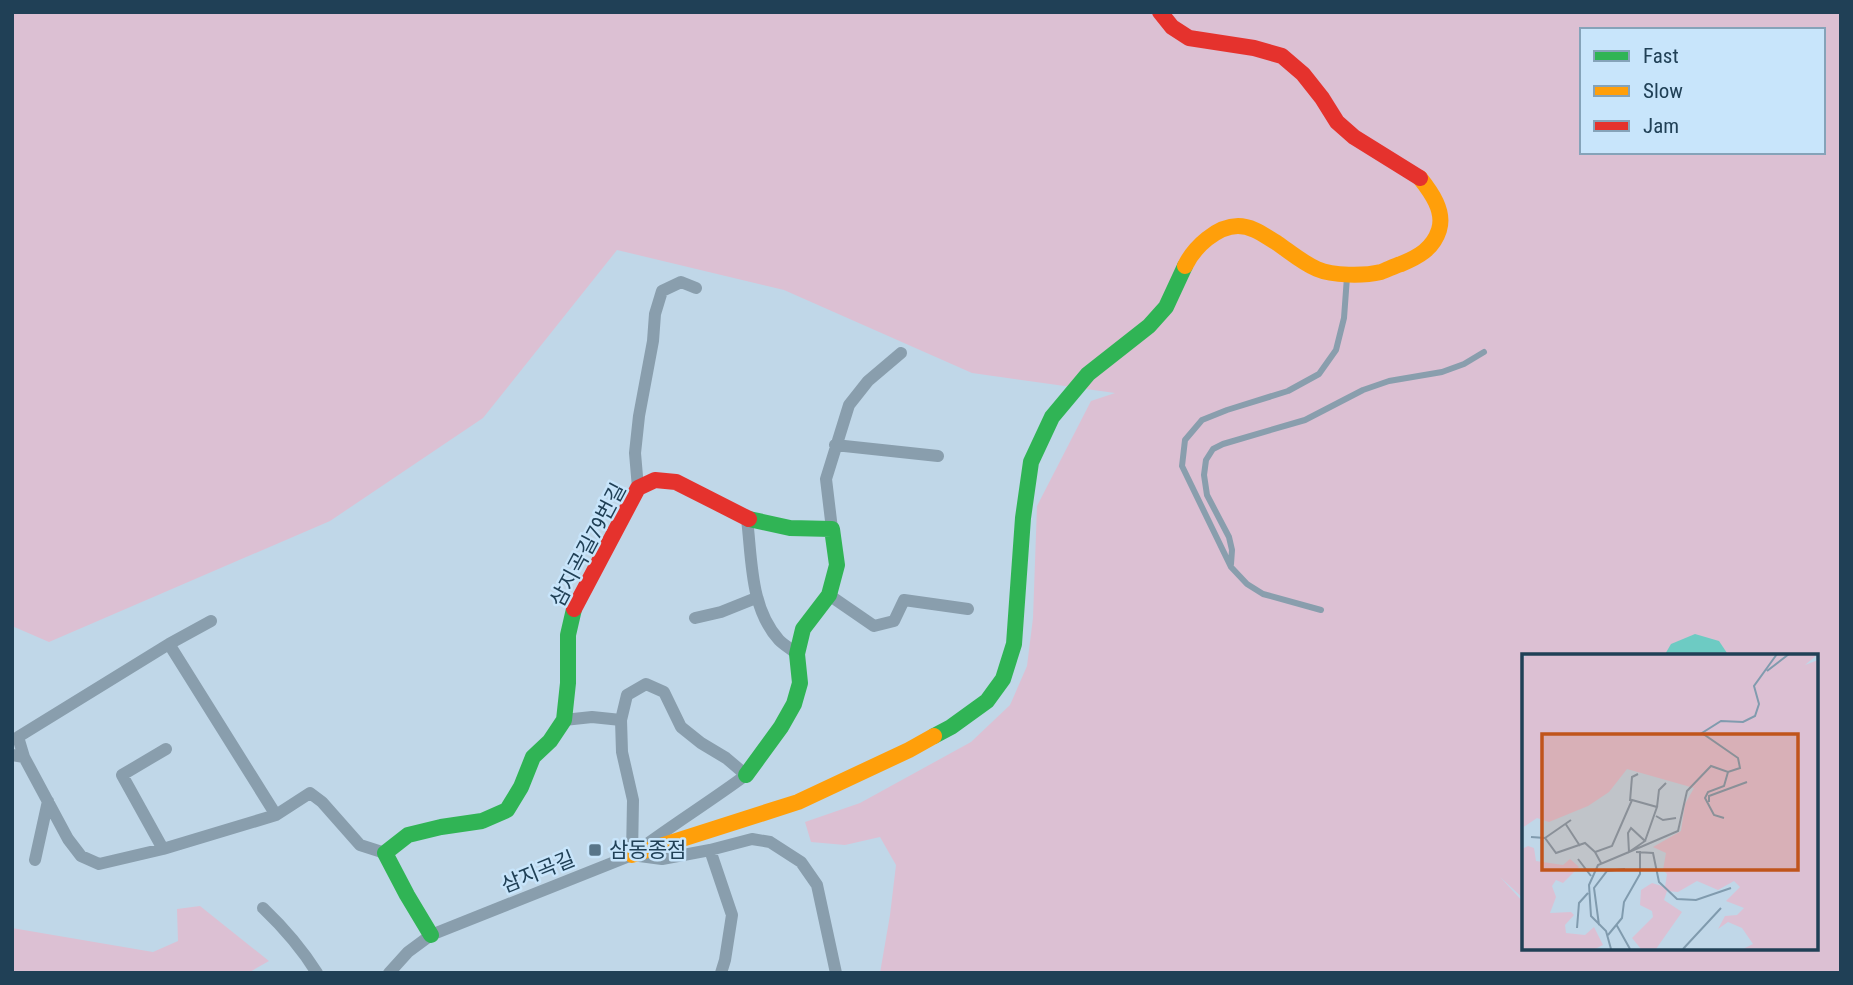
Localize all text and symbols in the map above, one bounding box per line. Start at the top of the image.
legend [1580,28,1825,154]
text: Fast [1643,44,1679,68]
text: Slow [1643,79,1683,103]
text: Jam [1643,114,1679,138]
street label: 삼지곡길79번길 [545,479,631,611]
inset map [1522,654,1818,950]
place label: 삼동종점 [609,838,686,862]
marker: 삼동종점 [587,842,603,858]
street label: 삼지곡길 [498,846,578,898]

